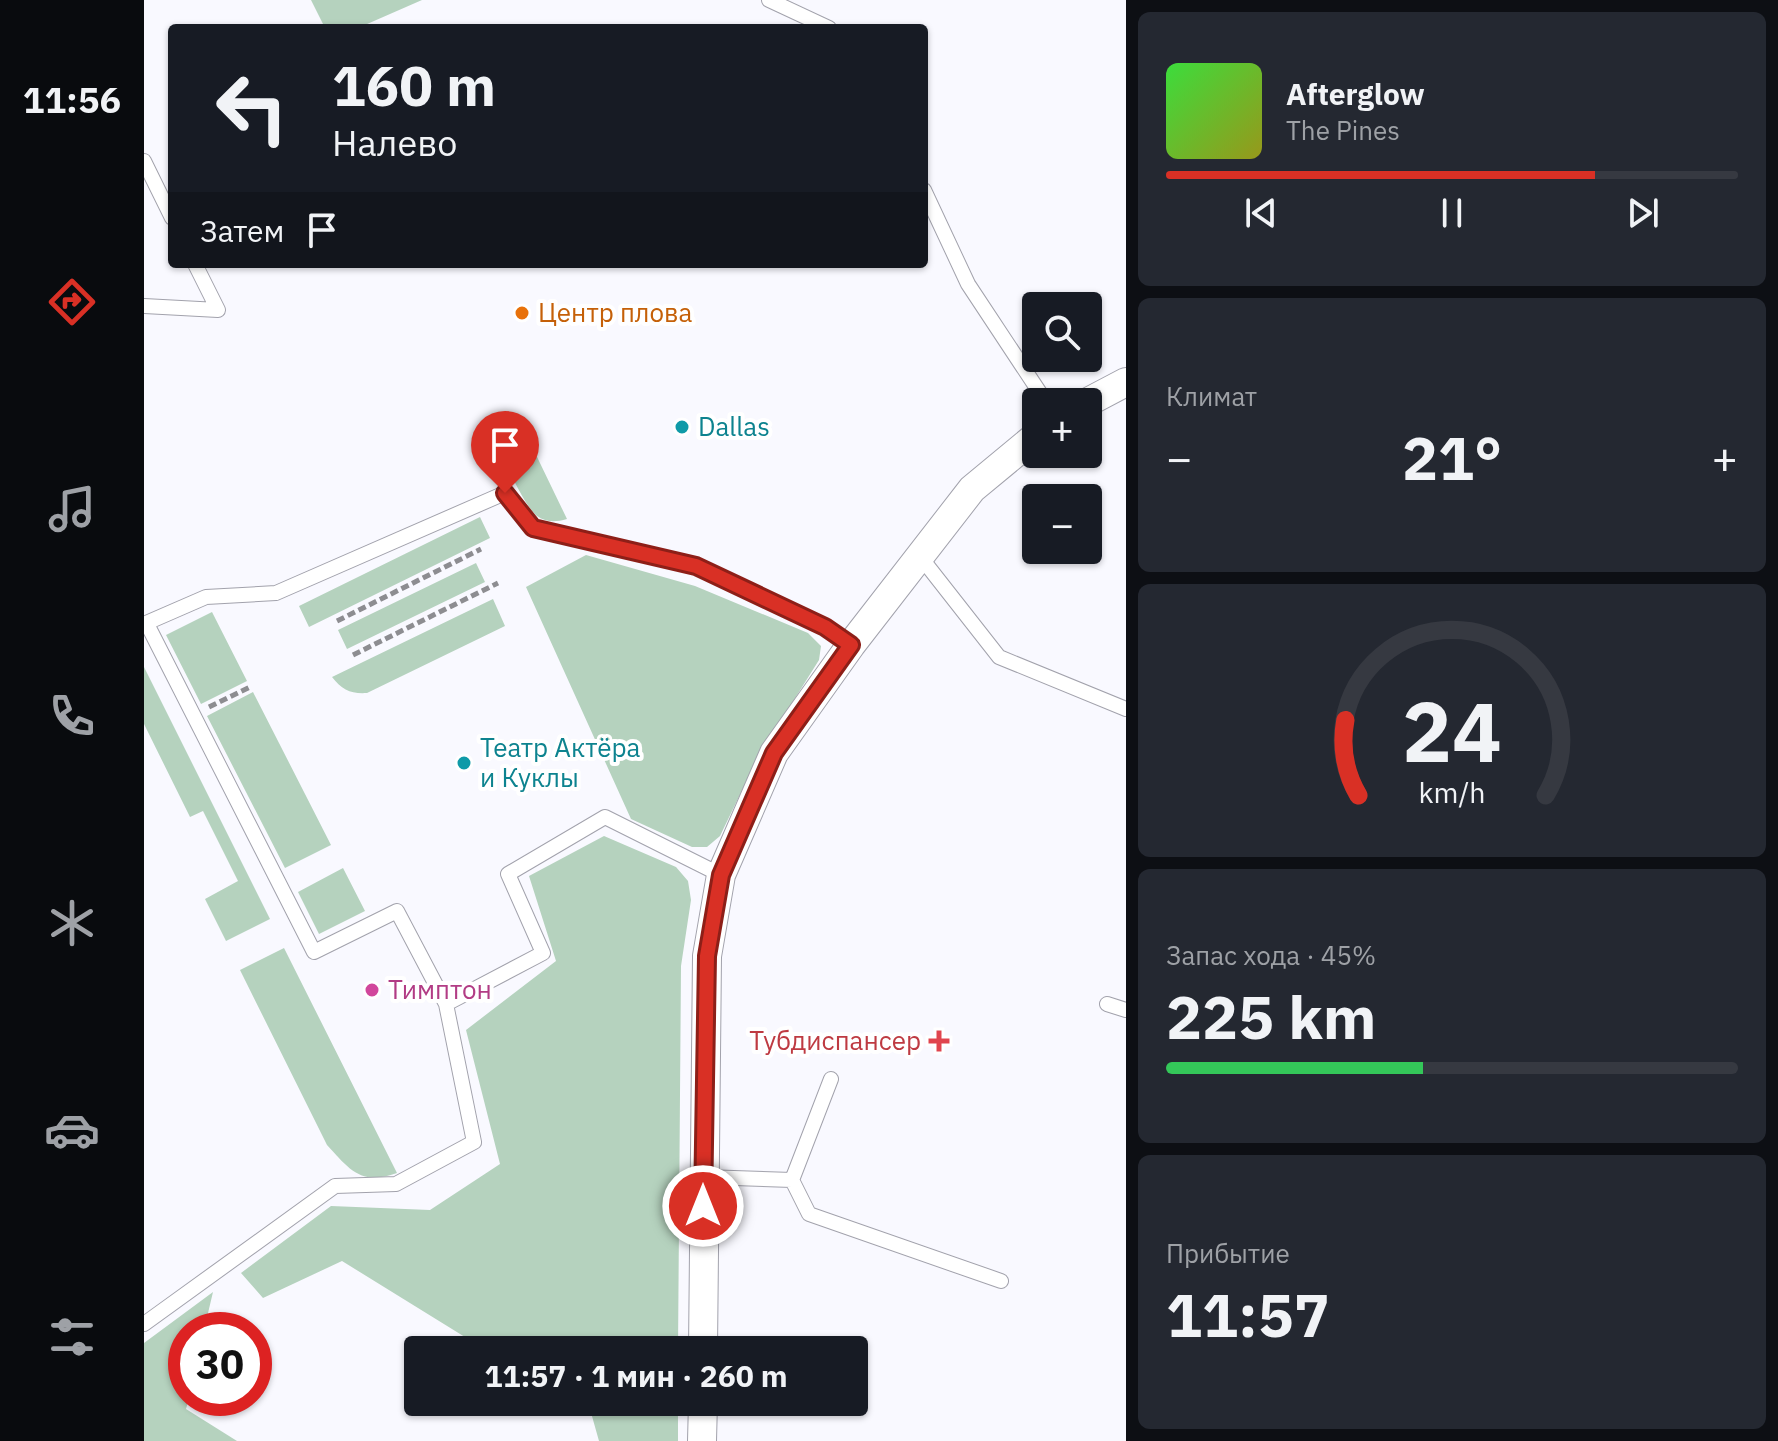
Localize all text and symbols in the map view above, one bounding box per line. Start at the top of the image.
text: 160 m [332,49,496,121]
icon: left [200,56,304,160]
text: Afterglow [1286,74,1425,113]
text: 11:56 [23,76,121,123]
text: The Pines [1286,113,1400,147]
text: Налево [332,119,457,166]
icon: previous [1239,191,1283,235]
icon: pause [1430,191,1474,235]
icon: next [1621,191,1665,235]
icon: arrive [300,208,344,252]
text: Затем [200,211,284,250]
icon: directions [44,274,100,330]
map controls [1022,292,1102,564]
button: search [1022,292,1102,372]
place label: Центр плова [538,295,692,329]
marker: Центр плова [513,304,531,322]
text: Климат [1166,379,1257,413]
button: + [1022,388,1102,468]
place label: Dallas [698,409,770,443]
pin [471,411,539,493]
marker: Dallas [673,418,691,436]
text: 21° [1402,418,1502,497]
icon: arrive [483,423,527,467]
text: − [1166,429,1192,486]
text: + [1712,429,1738,486]
icon: music [44,481,100,537]
button: − [1022,484,1102,564]
text: 24 [1402,677,1502,785]
icon: phone [44,688,100,744]
place label: Театр Актёра и Куклы [480,730,641,794]
marker: Театр Актёра и Куклы [455,754,473,772]
text: km/h [1418,775,1486,812]
icon: climate [44,895,100,951]
text: Запас хода · 45% [1166,938,1376,972]
place label: Тимптон [388,972,492,1006]
text: 225 km [1166,977,1376,1056]
marker: Тимптон [363,981,381,999]
place label: Тубдиспансер [749,1023,921,1057]
marker: Тубдиспансер [928,1030,950,1052]
icon: car [44,1102,100,1158]
position arrow [661,1164,745,1248]
text: Прибытие [1166,1236,1290,1270]
text: 11:57 [1166,1275,1330,1354]
icon: filters [44,1309,100,1365]
speed limit sign: 30 [168,1312,272,1416]
text: 11:57 · 1 мин · 260 m [484,1356,788,1395]

